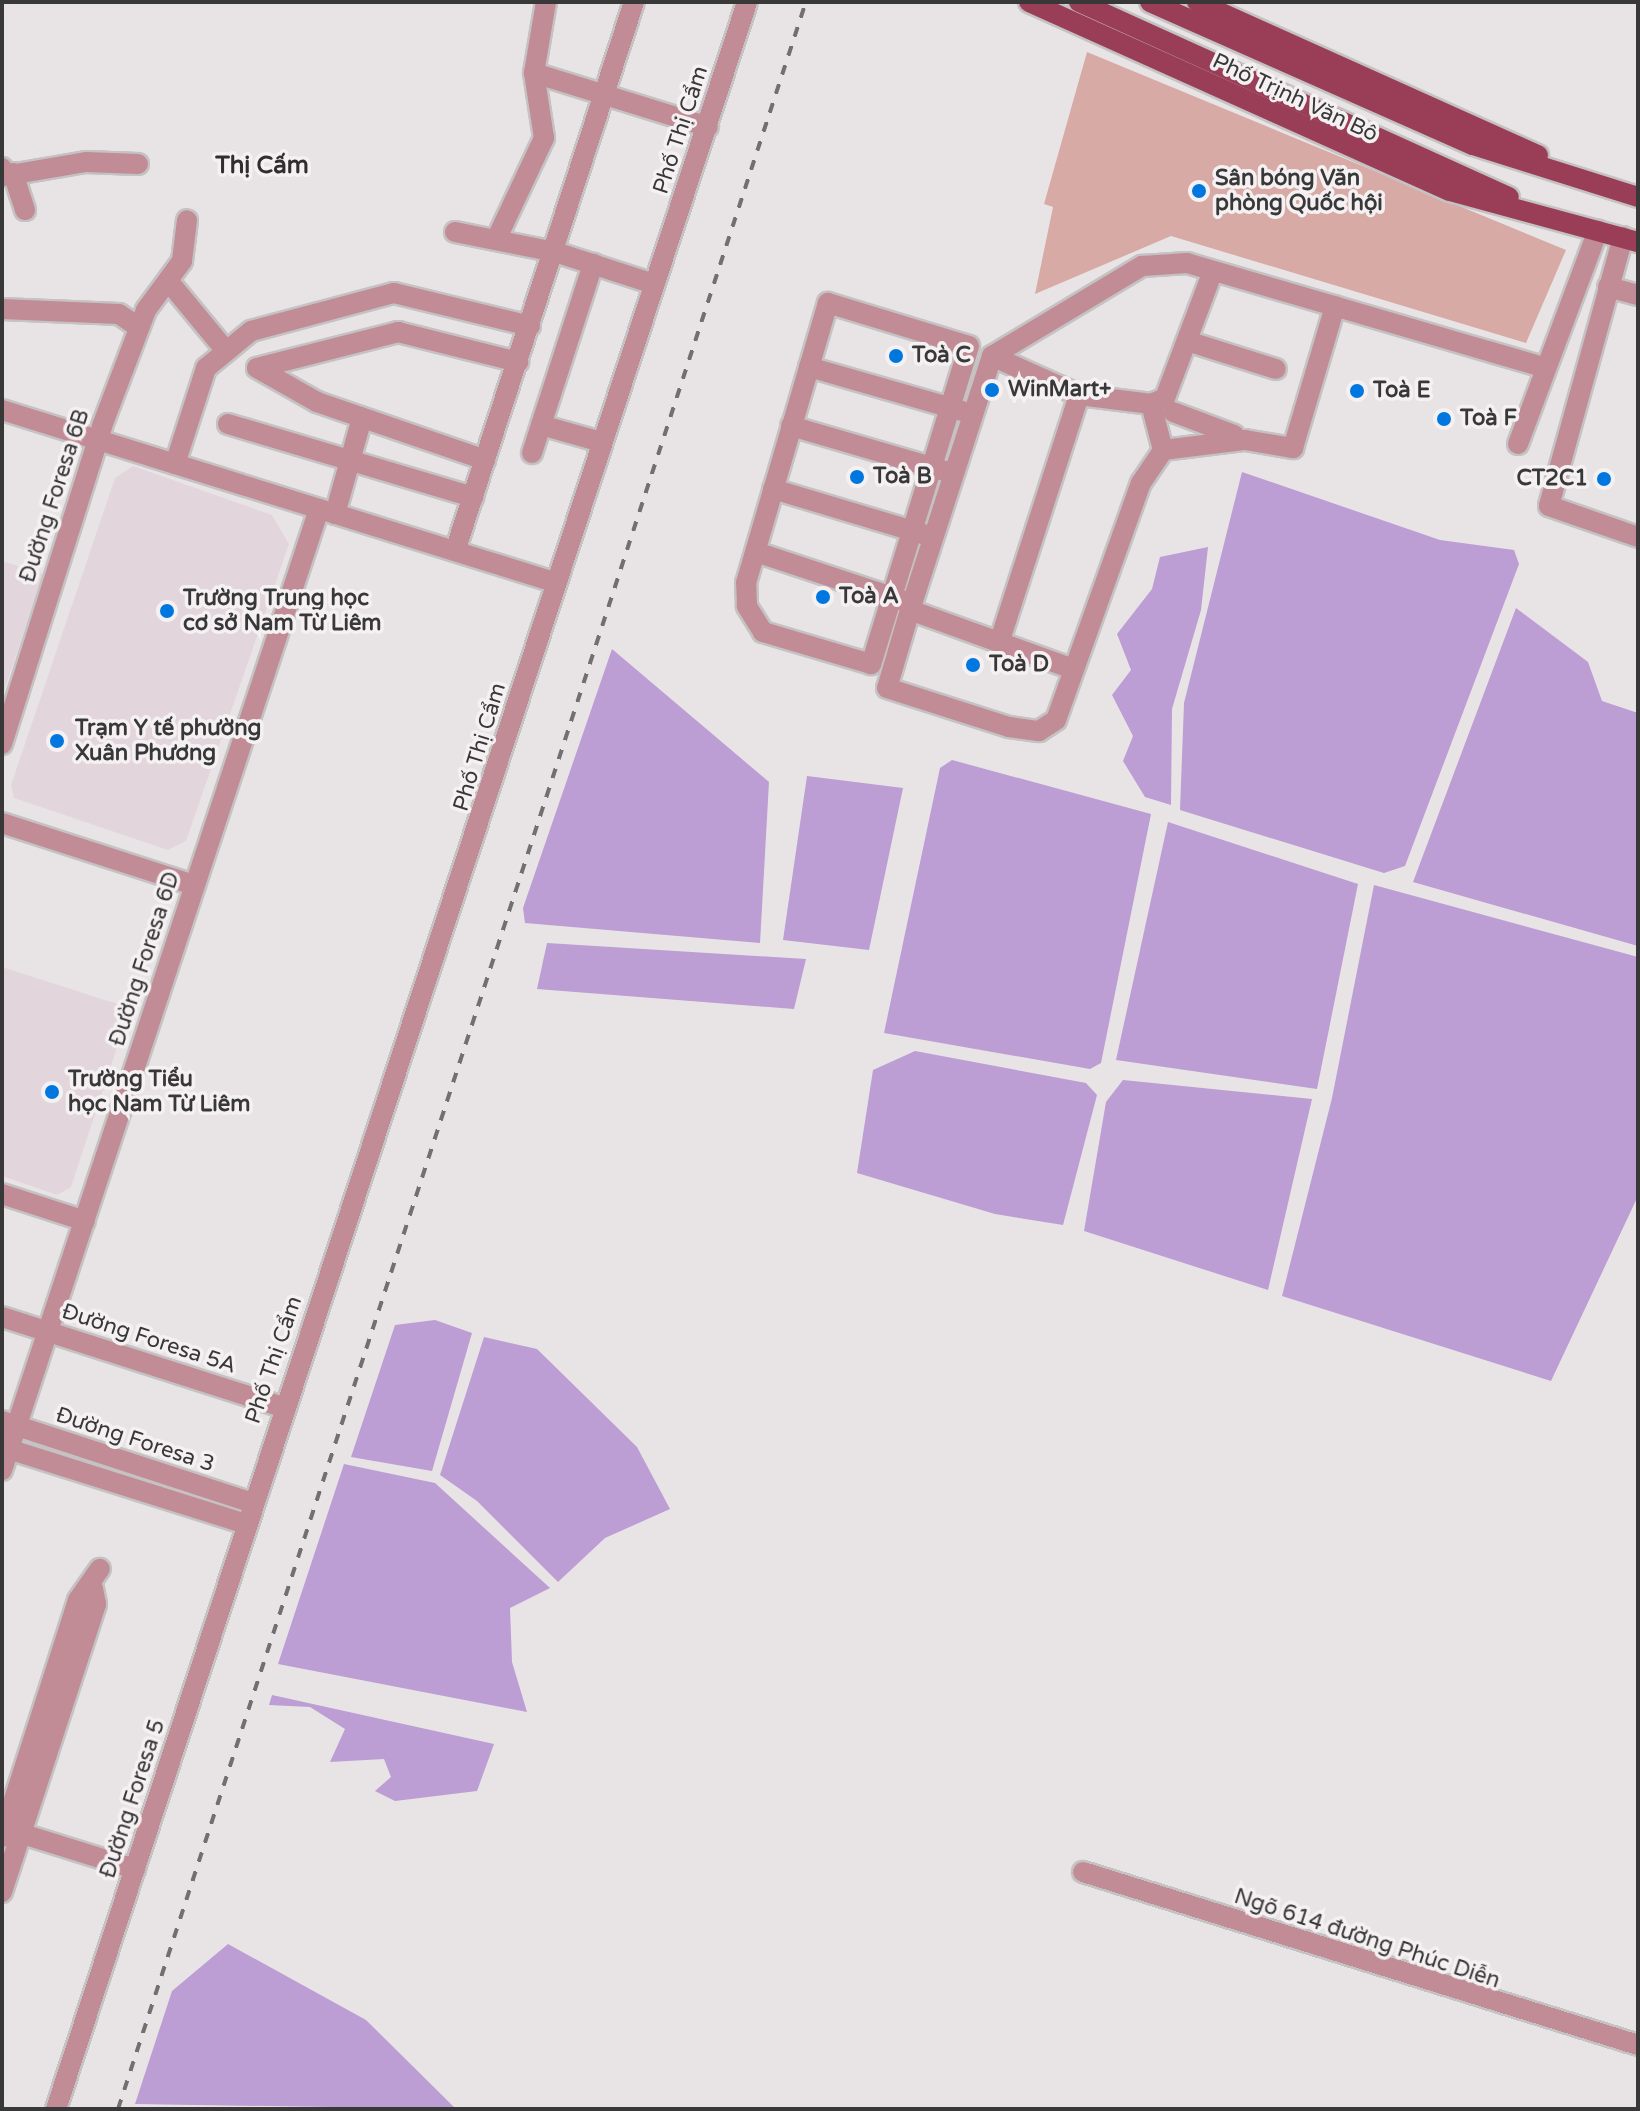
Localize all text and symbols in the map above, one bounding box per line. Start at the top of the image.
street label: Phố Trịnh Văn Bô [1208,48,1382,148]
street label: Phố Thị Cẩm [648,63,714,197]
district label: Thị Cấm [215,152,309,180]
place label: Sân bóng Văn phòng Quốc hội [1215,165,1383,216]
marker: Sân bóng Văn phòng Quốc hội [1190,182,1208,200]
place label: Toà C [912,343,971,369]
marker: Toà C [887,347,905,365]
place label: WinMart+ [1008,377,1111,403]
place label: Toà E [1373,378,1430,404]
marker: WinMart+ [983,381,1001,399]
marker: Toà E [1348,382,1366,400]
street label: Đường Foresa 6B [15,406,95,586]
place label: Toà F [1460,406,1517,432]
marker: Toà F [1435,410,1453,428]
place label: Toà B [873,464,932,490]
place label: CT2C1 [1516,466,1588,492]
marker: Toà B [848,468,866,486]
marker: CT2C1 [1595,470,1613,488]
place label: Toà A [839,584,899,610]
place label: Trường Trung học cơ sở Nam Từ Liêm [183,585,382,636]
marker: Toà A [814,588,832,606]
marker: Trường Trung học cơ sở Nam Từ Liêm [158,602,176,620]
place label: Toà D [989,652,1049,678]
marker: Toà D [964,656,982,674]
street label: Phố Thị Cẩm [448,680,512,814]
place label: Trạm Y tế phường Xuân Phương [75,715,261,766]
marker: Trạm Y tế phường Xuân Phương [46,730,68,752]
street label: Đường Foresa 6D [104,868,186,1050]
place label: Trường Tiểu học Nam Từ Liêm [68,1066,250,1118]
marker: Trường Tiểu học Nam Từ Liêm [43,1083,61,1101]
street label: Phố Thị Cẩm [240,1293,308,1427]
street label: Đường Foresa 5A [58,1298,240,1380]
street label: Đường Foresa 3 [52,1402,218,1478]
street label: Đường Foresa 5 [95,1716,171,1882]
street label: Ngõ 614 đường Phúc Diễn [1231,1884,1503,1994]

